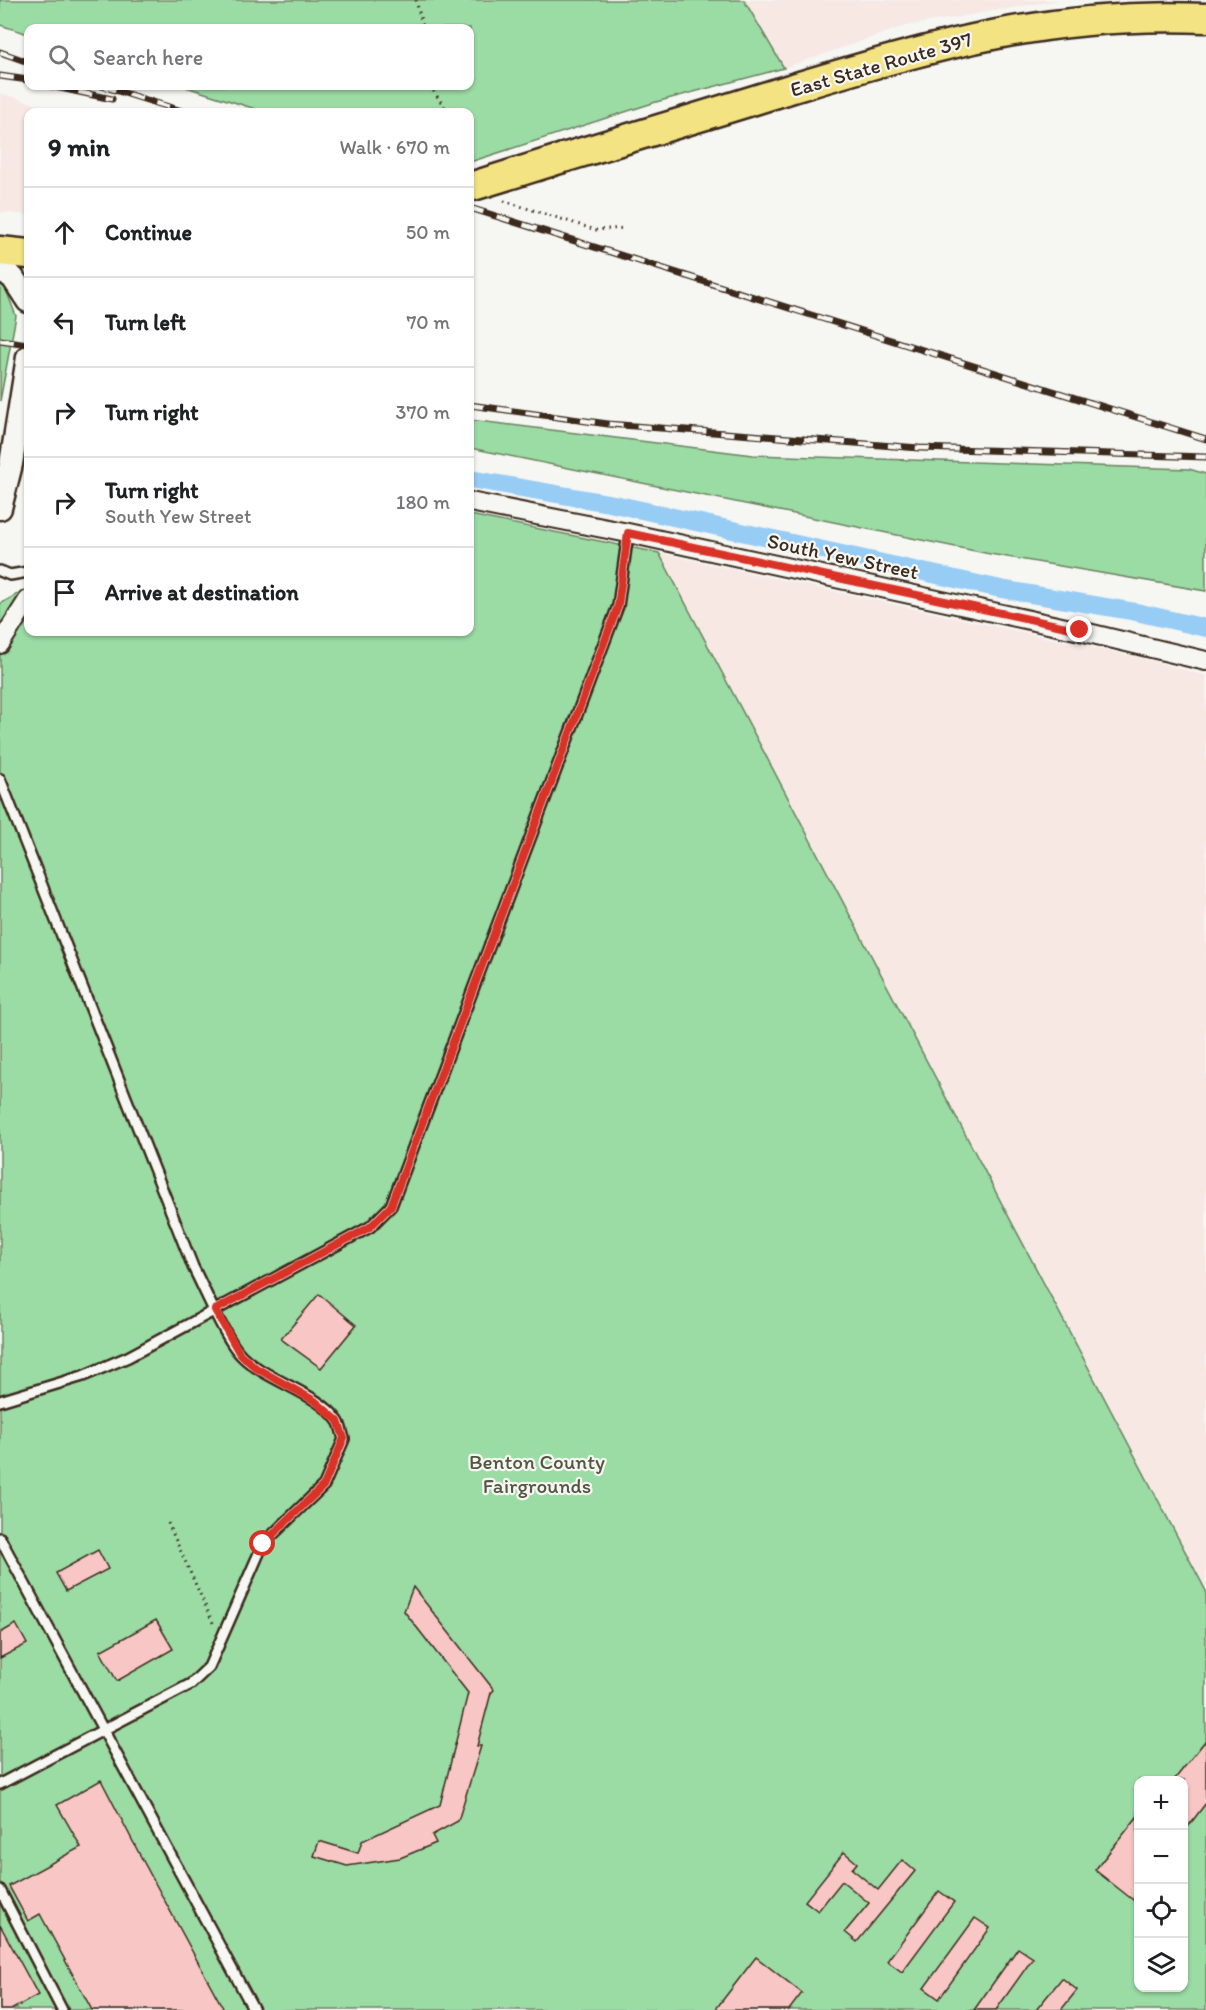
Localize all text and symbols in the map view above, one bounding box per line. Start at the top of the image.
search box [24,24,474,90]
street label: East State Route 397 [787,26,975,102]
icon: search [45,41,78,74]
text: Search here [93,44,203,71]
text: 9 min [48,131,110,163]
text: Walk · 670 m [339,135,450,159]
icon: ahead [48,216,81,249]
text: Continue [105,219,192,246]
text: 50 m [406,220,450,244]
icon: left [48,306,81,339]
text: Turn left [105,309,186,336]
text: 70 m [406,310,450,334]
icon: right [48,396,81,429]
text: Turn right [105,399,199,426]
text: 370 m [396,400,450,424]
text: Turn right [105,477,199,504]
icon: right [48,486,81,519]
text: 180 m [396,490,450,514]
text: South Yew Street [105,504,252,528]
street label: South Yew Street [765,528,921,584]
icon: arrive [48,576,81,609]
text: Arrive at destination [105,579,299,606]
route end [1066,616,1092,642]
park label: Benton County Fairgrounds [469,1449,605,1498]
route start [249,1530,275,1556]
map controls [1134,1776,1188,1992]
button: + [1134,1776,1188,1830]
button: − [1134,1830,1188,1884]
button: locate [1134,1884,1188,1938]
button: layers [1134,1938,1188,1992]

